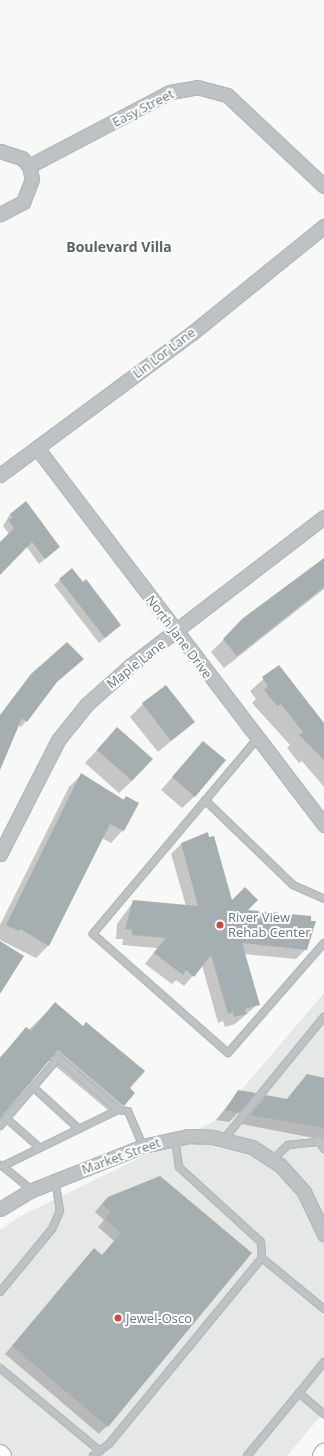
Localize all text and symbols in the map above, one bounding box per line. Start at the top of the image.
street label: Easy Street [110,86,176,130]
district label: Boulevard Villa [66,239,172,255]
street label: Lin Lor Lane [130,325,198,381]
street label: North Jane Drive [143,592,215,682]
street label: Maple Lane [104,636,168,692]
place label: River View Rehab Center [228,910,311,941]
marker: River View Rehab Center [215,920,225,930]
street label: Market Street [79,1135,163,1177]
place label: Jewel-Osco [126,1310,192,1326]
marker: Jewel-Osco [113,1313,123,1323]

